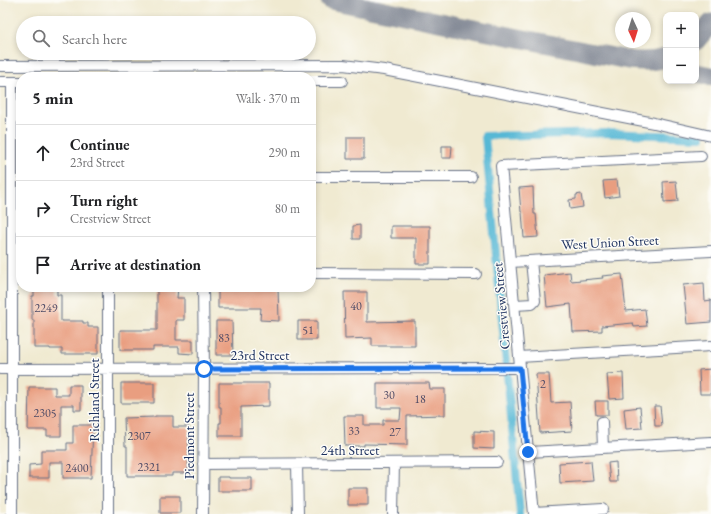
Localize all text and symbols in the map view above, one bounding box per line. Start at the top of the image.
north arrow [615,12,651,48]
map controls [663,12,699,84]
button: + [663,12,699,48]
search box [16,16,316,60]
icon: search [30,27,52,49]
text: Search here [62,29,127,48]
button: − [663,48,699,84]
text: 5 min [32,87,73,109]
text: Walk · 370 m [236,90,300,107]
text: Continue [70,135,130,154]
icon: ahead [32,142,54,164]
text: 290 m [269,144,300,161]
text: 23rd Street [70,154,125,171]
text: Turn right [70,191,138,210]
icon: right [32,198,54,220]
text: 80 m [275,200,300,217]
text: Crestview Street [70,210,151,227]
street label: West Union Street [561,230,660,254]
icon: arrive [32,254,54,276]
text: Arrive at destination [70,255,201,274]
street label: Crestview Street [488,261,514,350]
house number: 40 [350,298,362,314]
house number: 2249 [34,300,58,316]
house number: 51 [302,322,314,338]
house number: 83 [218,330,230,346]
street label: 23rd Street [231,346,290,364]
street label: Richland Street [85,358,103,442]
route start [195,360,213,378]
house number: 2 [540,376,546,392]
house number: 30 [383,387,395,403]
house number: 18 [414,391,426,407]
street label: Piedmont Street [180,392,198,479]
house number: 2305 [33,405,57,421]
house number: 33 [348,423,360,439]
house number: 27 [389,424,401,440]
house number: 2307 [127,428,151,444]
street label: 24th Street [321,441,380,459]
route end [519,443,537,461]
house number: 2321 [137,459,161,475]
house number: 2400 [65,460,89,476]

